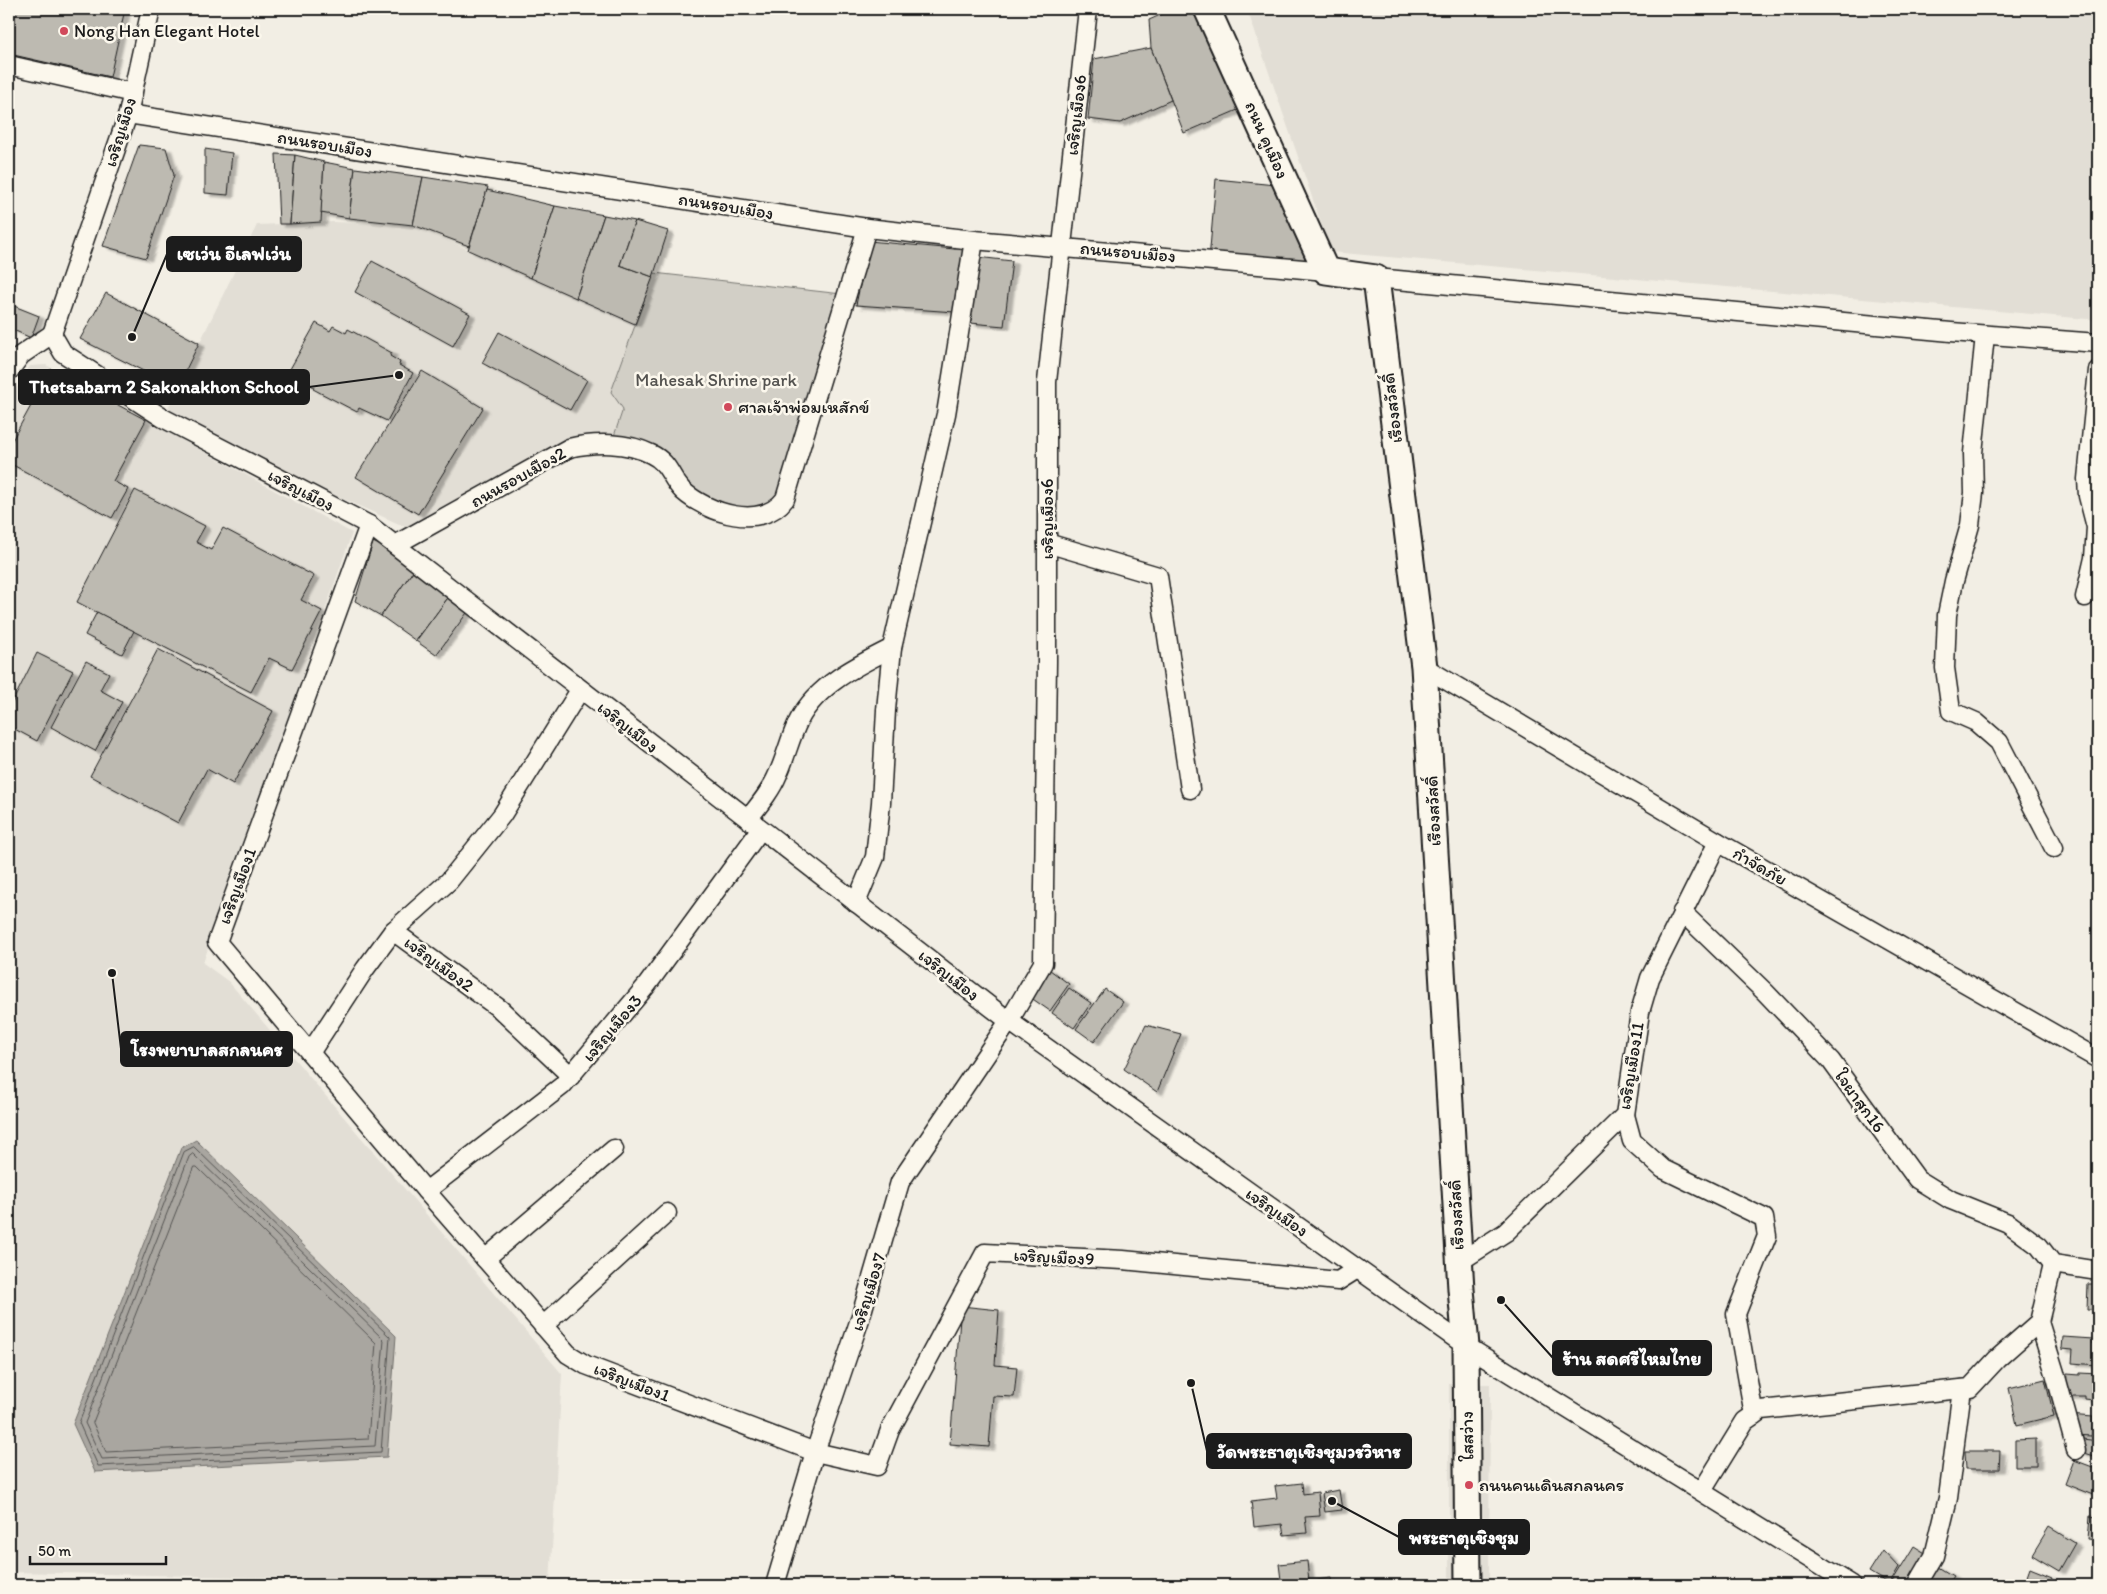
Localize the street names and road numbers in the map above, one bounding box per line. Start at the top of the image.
street label: เจริญเมือง6 [1061,74,1091,156]
street label: เจริญเมือง [99,95,141,169]
street label: ถนน คูเมือง [1240,98,1294,182]
street label: ถนนรอบเมือง [276,126,374,162]
street label: ถนนรอบเมือง [677,188,775,224]
street label: ถนนรอบเมือง [1079,237,1177,267]
street label: เรืองสวัสดิ์ [1375,371,1407,445]
street label: ถนนรอบเมือง2 [466,441,570,512]
street label: เจริญเมือง [264,464,338,516]
street label: เจริญเมือง6 [1036,478,1058,560]
street label: เจริญเมือง [593,696,663,758]
street label: เรืองสวัสดิ์ [1418,775,1446,847]
street label: กำจัดภัย [1729,842,1791,890]
street label: เจริญเมือง1 [213,845,261,927]
street label: เจริญเมือง2 [400,931,479,997]
street label: เจริญเมือง [914,944,984,1006]
street label: เจริญเมือง3 [577,990,647,1066]
street label: เจริญเมือง11 [1613,1021,1649,1111]
street label: ใจผาสุก16 [1829,1064,1890,1137]
street label: เรืองสวัสดิ์ [1441,1179,1469,1251]
street label: เจริญเมือง [1241,1182,1313,1242]
street label: เจริญเมือง9 [1013,1244,1095,1270]
street label: เจริญเมือง7 [846,1250,890,1334]
street label: เจริญเมือง1 [591,1357,673,1407]
street label: ใสสว่าง [1456,1411,1478,1462]

